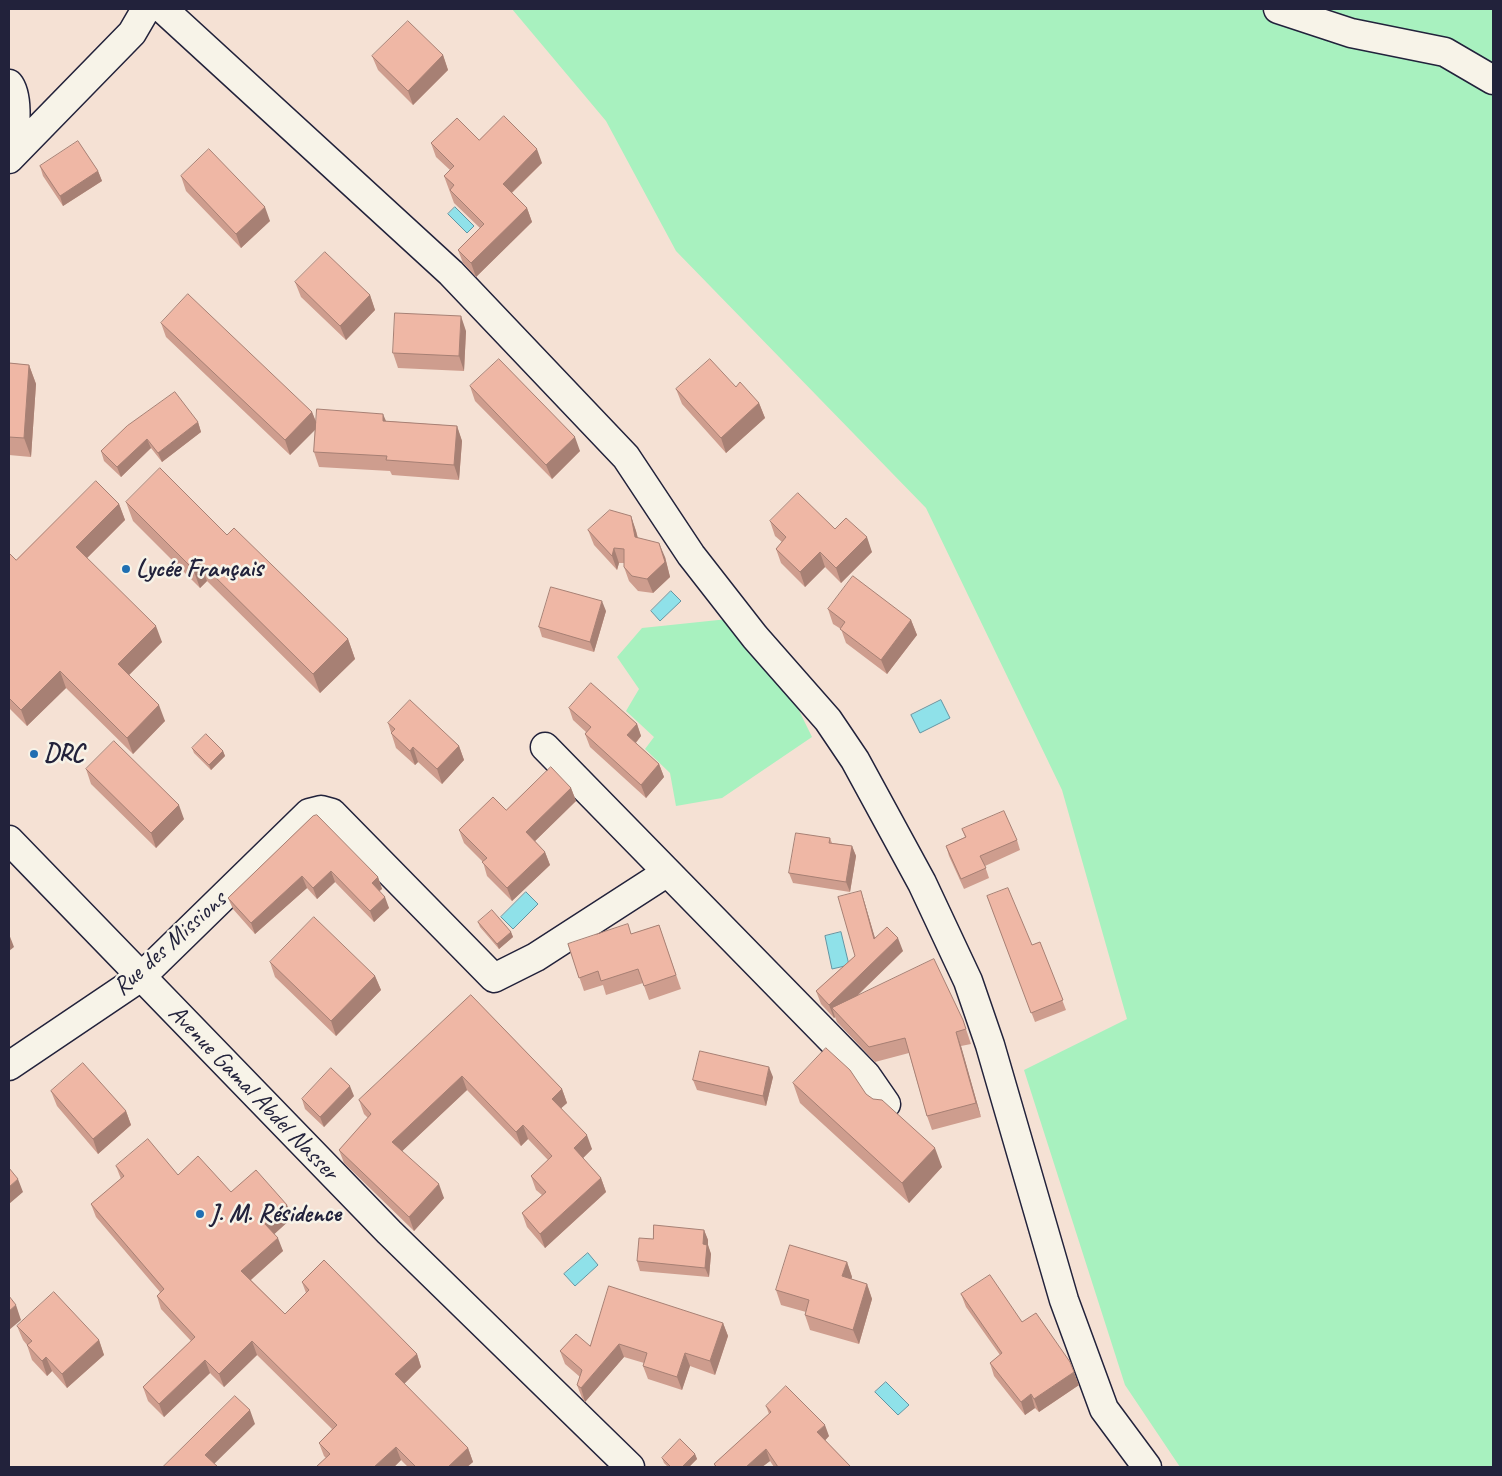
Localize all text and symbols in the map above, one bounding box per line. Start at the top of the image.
place label: Lycée Français [136,554,263,584]
marker: Lycée Français [120,563,132,575]
place label: DRC [44,739,83,769]
marker: DRC [28,748,40,760]
street label: Rue des Missions [107,885,233,1003]
street label: Avenue Gamal Abdel Nasser [161,999,345,1187]
place label: J. M. Résidence [210,1199,341,1229]
marker: J. M. Résidence [194,1208,206,1220]

